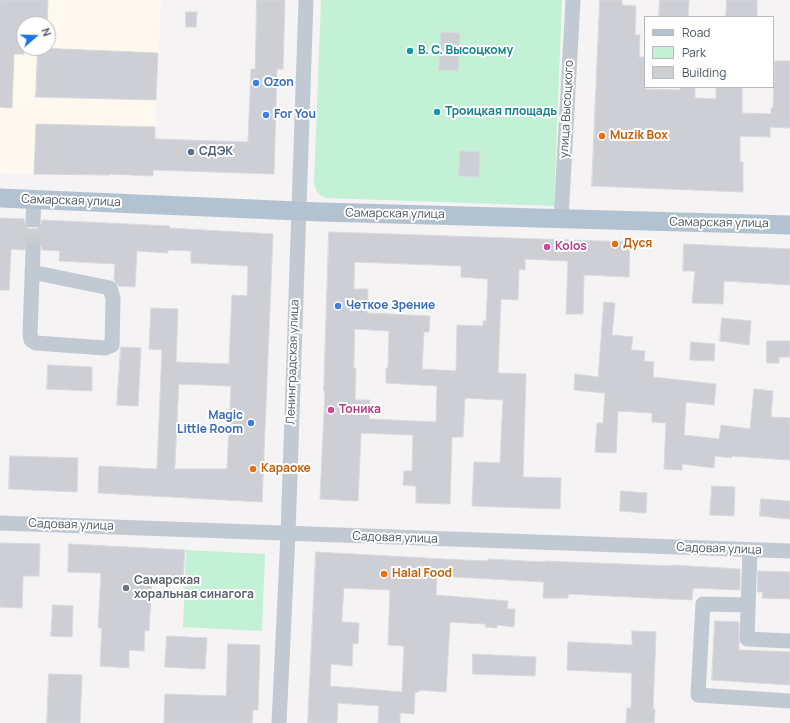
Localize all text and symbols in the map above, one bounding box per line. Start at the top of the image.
north arrow [16,16,56,56]
legend [644,16,774,88]
text: Road [682,24,710,41]
text: N [38,26,55,38]
place label: В. С. Высоцкому [418,44,513,58]
text: Park [682,44,706,61]
marker: В. С. Высоцкому [405,46,415,56]
street label: улица Высоцкого [557,60,577,158]
text: Building [682,64,726,81]
place label: Ozon [264,76,294,90]
marker: Ozon [251,78,261,88]
place label: Троицкая площадь [445,105,557,119]
marker: Троицкая площадь [432,107,442,117]
place label: For You [274,108,316,122]
marker: For You [261,110,271,120]
place label: Muzik Box [610,129,668,143]
marker: Muzik Box [597,131,607,141]
place label: СДЭК [199,145,233,159]
marker: СДЭК [186,147,196,157]
street label: Самарская улица [21,192,121,210]
street label: Самарская улица [345,206,445,222]
street label: Самарская улица [669,215,769,231]
place label: Дуся [623,237,652,251]
marker: Дуся [610,239,620,249]
place label: Kolos [555,240,587,254]
marker: Kolos [542,242,552,252]
street label: Ленинградская улица [284,299,302,425]
place label: Четкое Зрение [346,299,435,313]
marker: Четкое Зрение [333,301,343,311]
place label: Тоника [339,403,381,417]
marker: Тоника [326,405,336,415]
place label: Magic Little Room [177,409,243,437]
marker: Magic Little Room [246,418,256,428]
place label: Караоке [261,462,311,476]
marker: Караоке [248,464,258,474]
street label: Садовая улица [28,516,114,534]
street label: Садовая улица [352,529,438,547]
street label: Садовая улица [676,540,762,558]
place label: Halal Food [392,567,452,581]
marker: Halal Food [379,569,389,579]
place label: Самарская хоральная синагога [134,574,254,602]
marker: Самарская хоральная синагога [121,583,131,593]

